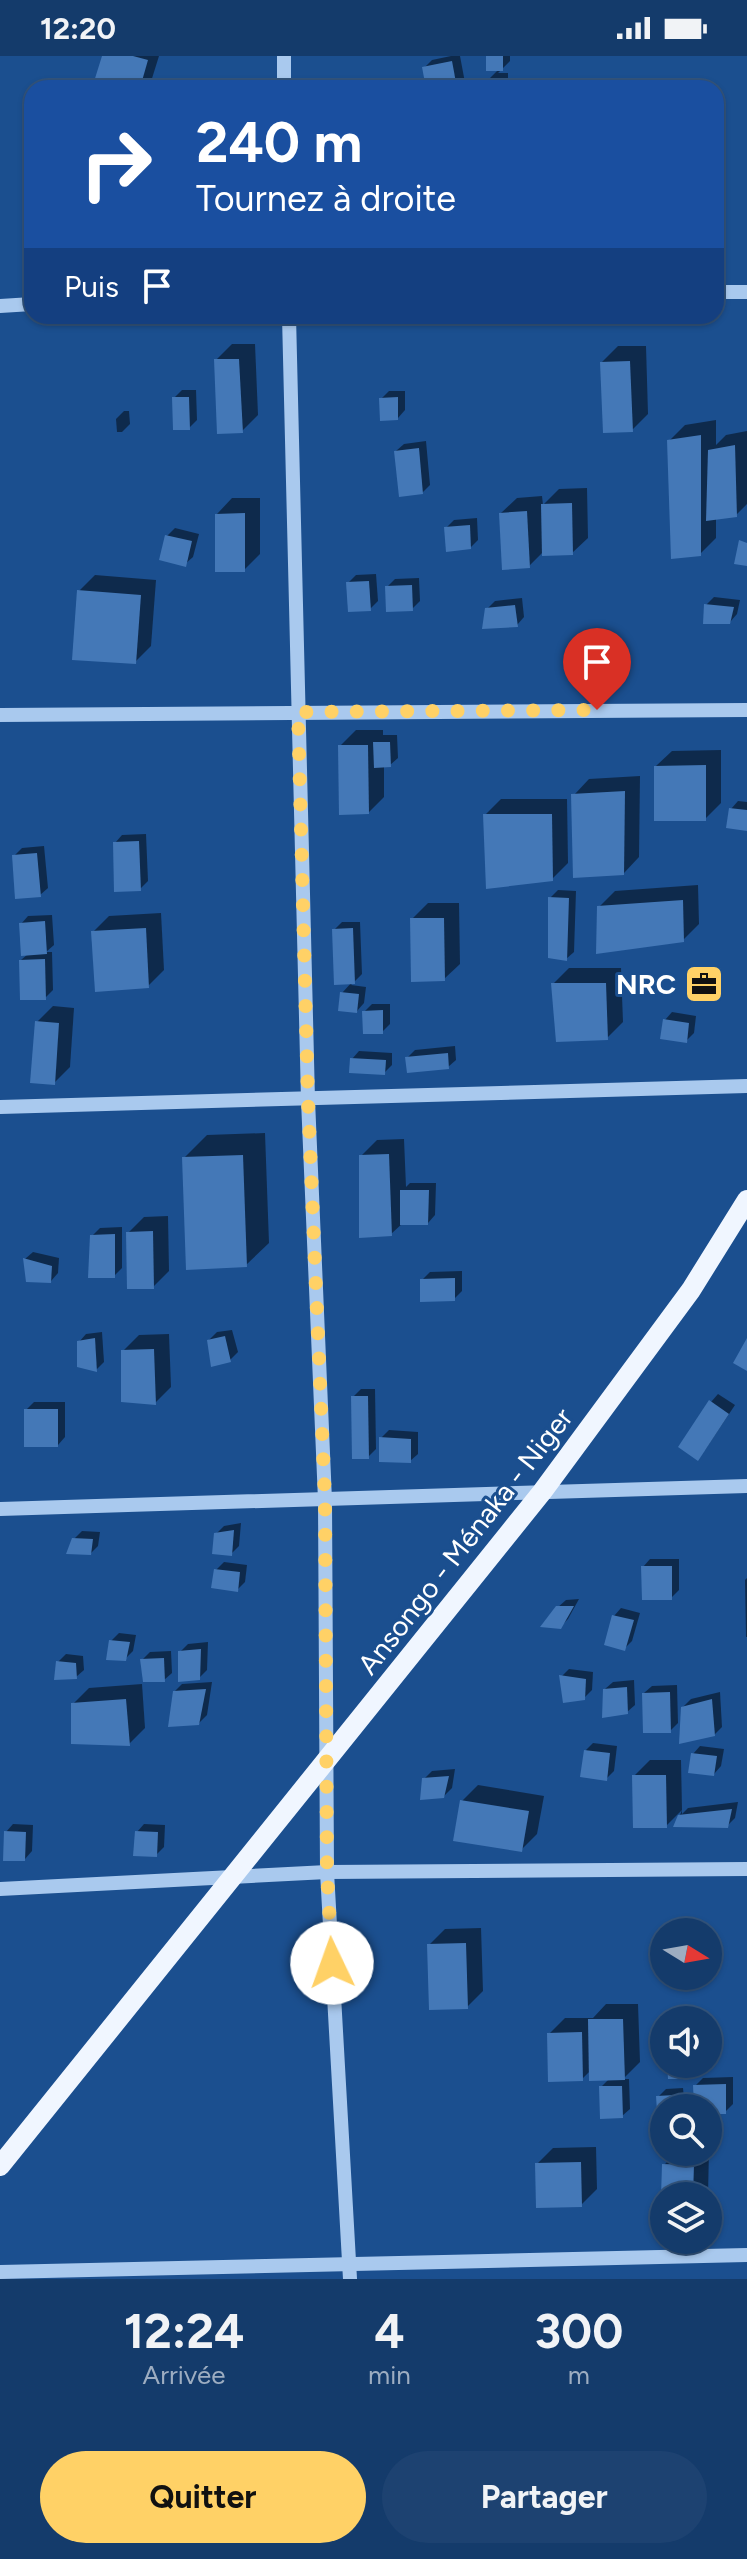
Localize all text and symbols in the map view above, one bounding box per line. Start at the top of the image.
text: 12:20 [40,10,116,47]
text: 240 m [196,109,362,176]
icon: right [64,112,168,216]
text: Tournez à droite [196,177,456,220]
icon: arrive [135,264,179,308]
text: Puis [64,268,119,305]
pin [563,628,631,710]
icon: arrive [575,640,619,684]
office icon: NRC [683,963,725,1005]
place label: NRC [616,967,676,1001]
street label: Ansongo - Ménaka - Niger [350,1400,580,1681]
north arrow [650,1918,722,1990]
map controls [650,1918,722,2254]
position arrow [290,1921,374,2005]
button: sound [650,2006,722,2078]
button: search [650,2094,722,2166]
button: layers [650,2182,722,2254]
text: 12:24 [124,2302,244,2360]
text: 4 [374,2302,405,2360]
text: 300 [534,2302,623,2360]
text: Arrivée [143,2359,225,2391]
text: min [368,2359,411,2391]
text: m [568,2359,590,2391]
button: Quitter [40,2451,366,2543]
button: Partager [382,2451,707,2543]

